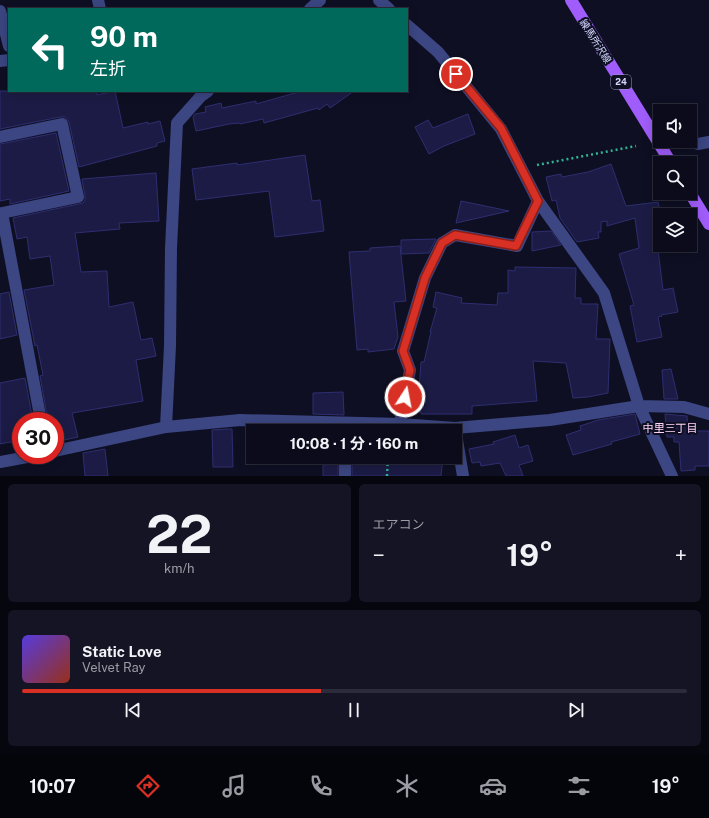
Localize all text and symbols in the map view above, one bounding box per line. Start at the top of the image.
street label: 練馬所沢線 [578,17,614,65]
text: 90 m [90,20,158,53]
icon: left [24,24,76,76]
pin [439,57,473,91]
text: 左折 [90,58,126,79]
icon: arrive [445,63,467,85]
road number: 24 [611,75,631,89]
map controls [653,104,697,252]
button: sound [653,104,697,148]
button: search [653,156,697,200]
button: layers [653,208,697,252]
position arrow [384,376,426,418]
speed limit sign: 30 [12,412,64,464]
district label: 中里三丁目 [643,422,698,434]
text: 10:08 · 1 分 · 160 m [290,435,418,452]
text: 22 [146,504,212,565]
text: エアコン [373,517,425,532]
text: 19° [506,537,553,573]
text: − [373,542,385,568]
text: + [675,542,687,568]
text: km/h [164,561,195,576]
text: Static Love [82,643,162,660]
text: Velvet Ray [82,660,146,675]
icon: previous [122,699,144,721]
icon: pause [343,699,365,721]
icon: next [565,699,587,721]
icon: directions [134,772,162,800]
icon: music [220,772,248,800]
icon: phone [307,772,335,800]
icon: climate [393,772,421,800]
icon: car [479,772,507,800]
icon: filters [565,772,593,800]
text: 10:07 [29,776,76,797]
text: 19° [652,776,680,797]

